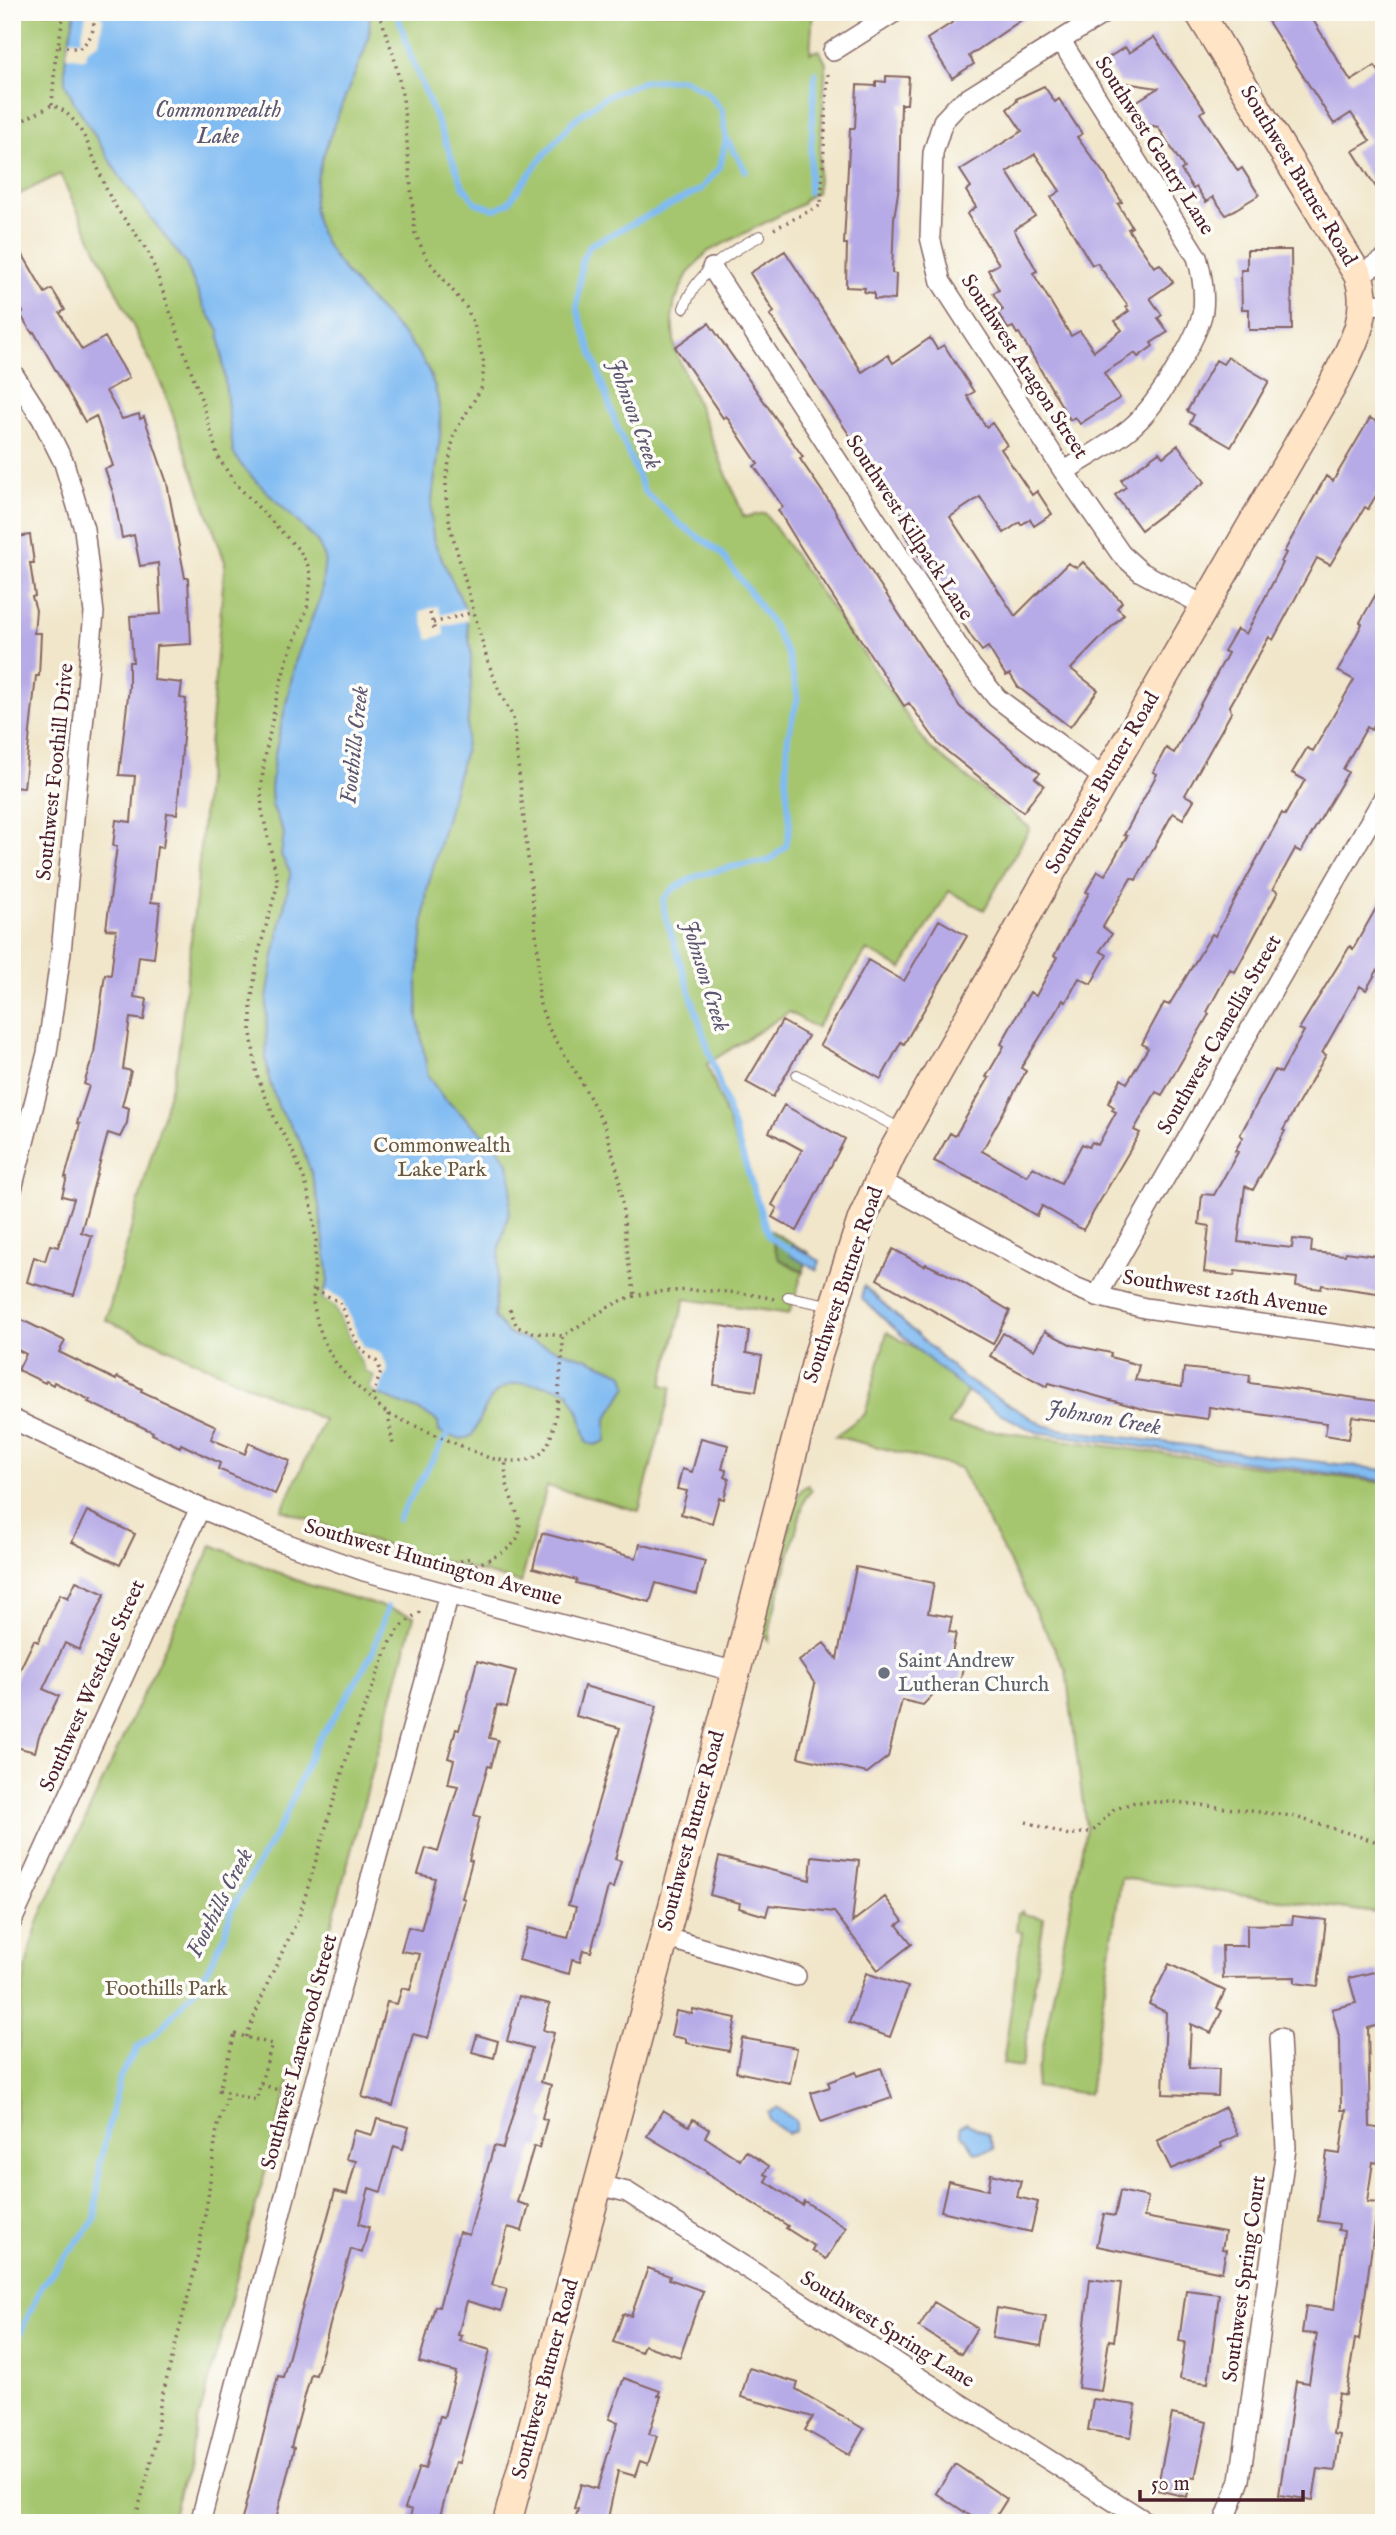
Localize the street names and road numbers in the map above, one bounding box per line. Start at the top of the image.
street label: Southwest Gentry Lane [1088,52,1220,241]
street label: Southwest Butner Road [1233,81,1363,272]
street label: Southwest Aragon Street [954,270,1094,464]
street label: Southwest Killpack Lane [839,430,979,626]
street label: Southwest Foothill Drive [31,662,81,882]
street label: Southwest Butner Road [1040,686,1167,879]
street label: Southwest Camellia Street [1152,930,1288,1140]
street label: Southwest Butner Road [798,1182,891,1387]
street label: Southwest 126th Avenue [1121,1264,1330,1324]
street label: Southwest Huntington Avenue [301,1513,565,1613]
street label: Southwest Westdale Street [34,1576,152,1796]
street label: Southwest Butner Road [652,1727,732,1934]
street label: Southwest Lanewood Street [256,1931,344,2173]
street label: Southwest Spring Court [1217,2174,1273,2384]
street label: Southwest Spring Lane [795,2265,980,2395]
street label: Southwest Butner Road [506,2275,586,2482]

